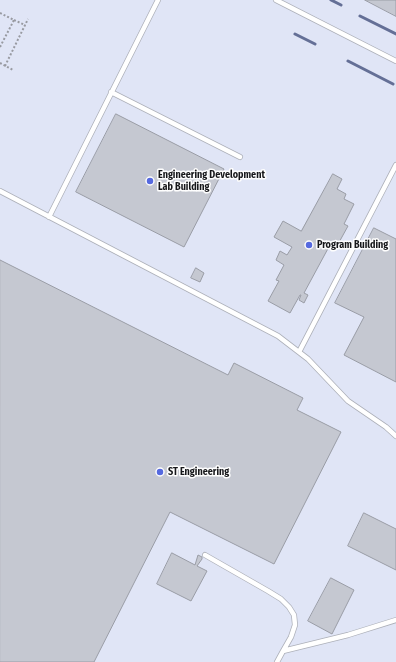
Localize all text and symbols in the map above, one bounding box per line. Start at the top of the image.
place label: Engineering Development Lab Building [158,169,265,192]
marker: Engineering Development Lab Building [145,176,155,186]
place label: Program Building [317,239,388,251]
marker: Program Building [304,240,314,250]
place label: ST Engineering [168,466,229,478]
marker: ST Engineering [155,467,165,477]

